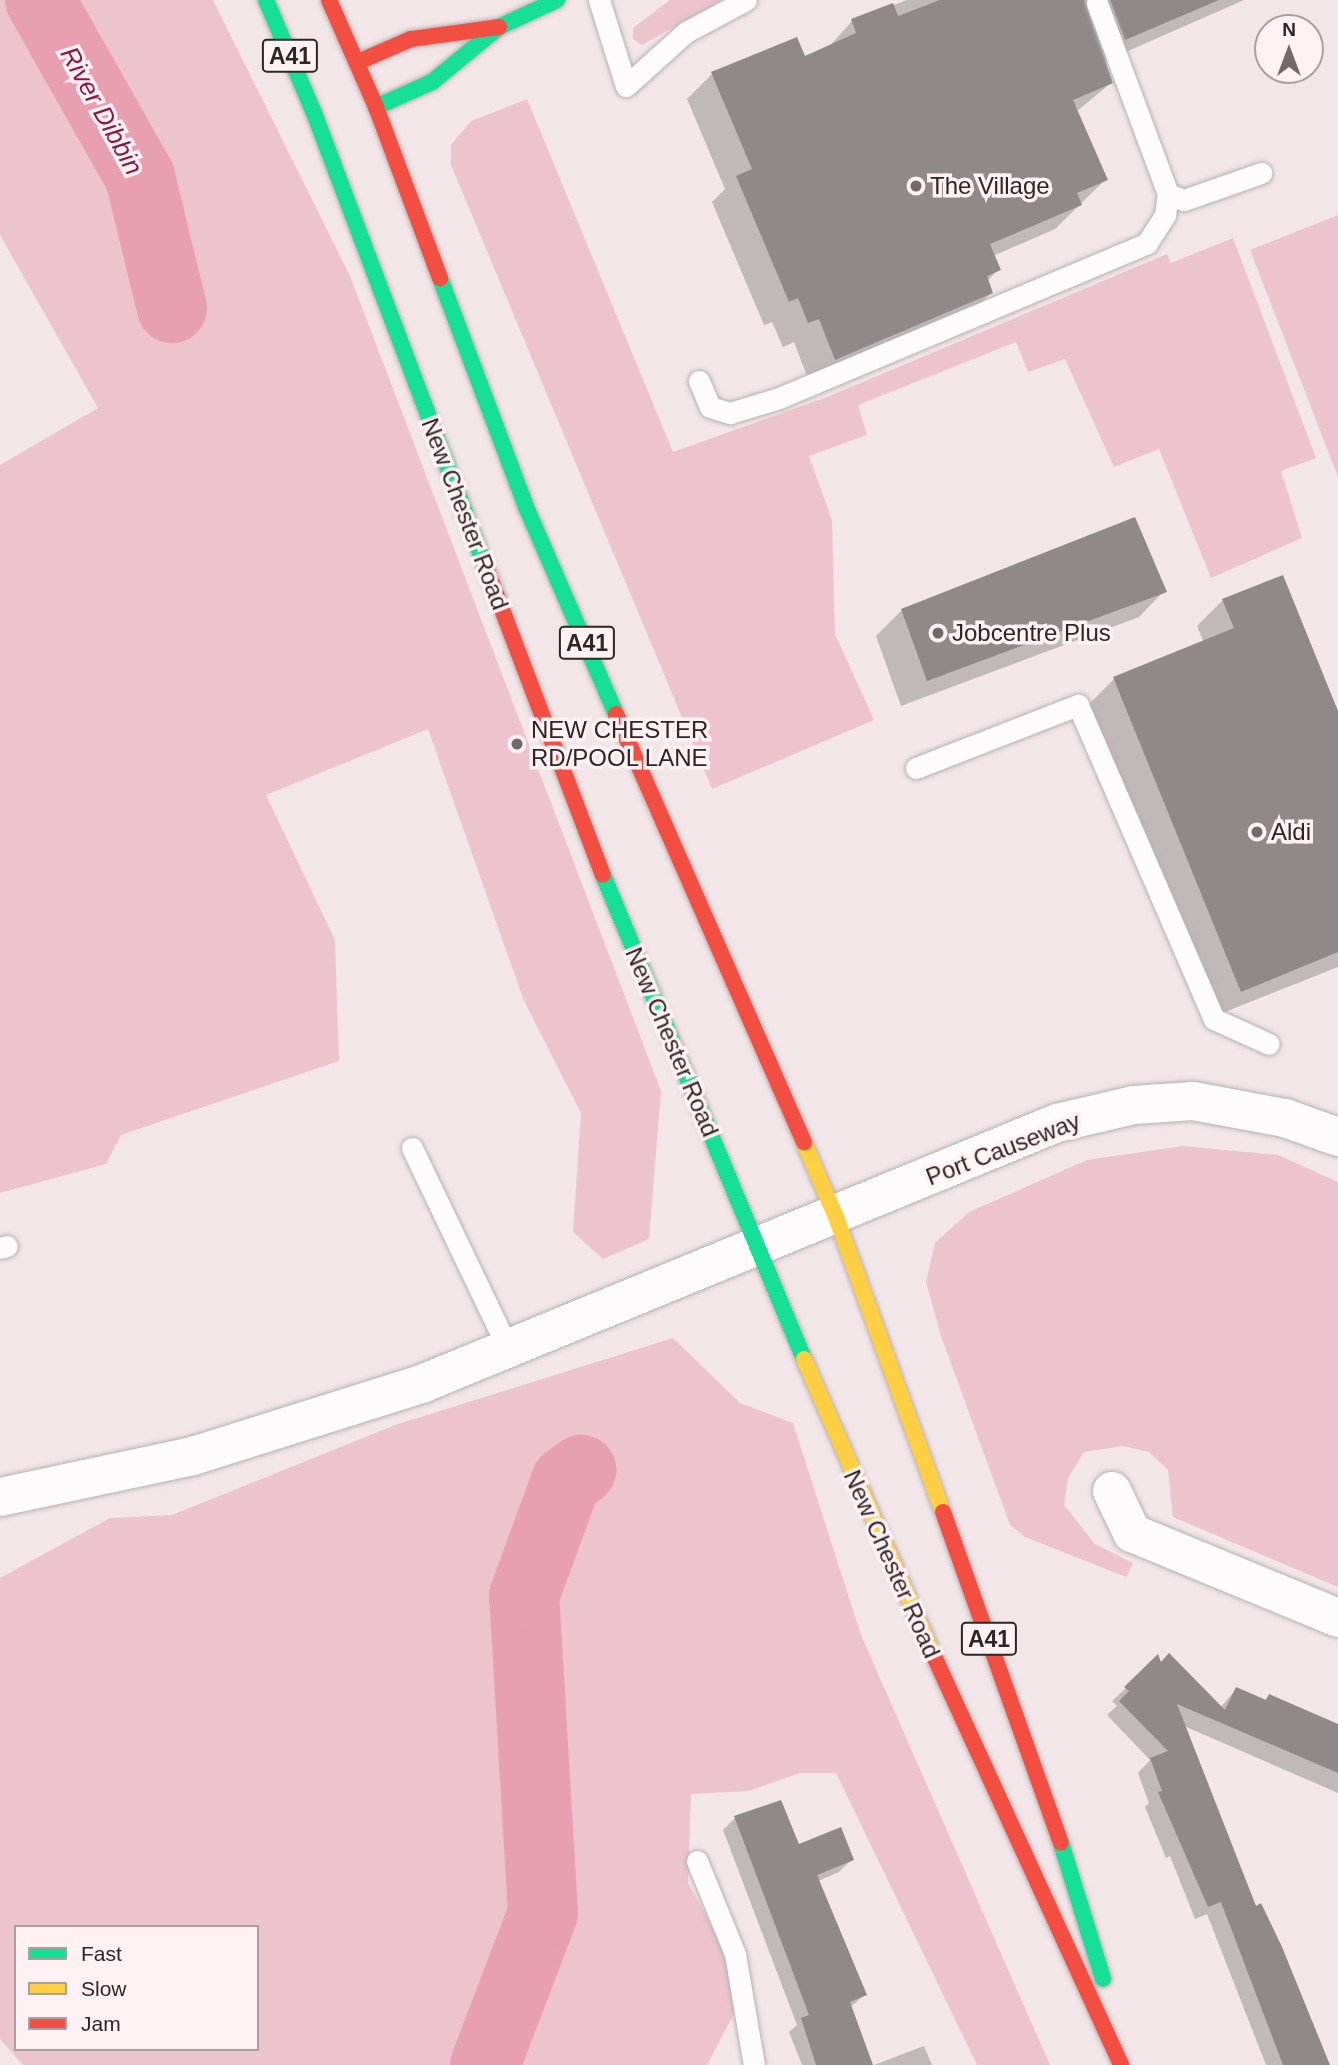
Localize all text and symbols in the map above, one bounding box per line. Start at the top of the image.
north arrow [1254,14,1324,84]
text: N [1282,19,1296,40]
road number: A41 [260,36,320,76]
water label: River Dibbin [53,42,149,180]
place label: The Village [930,172,1050,200]
marker: The Village [908,178,924,194]
street label: New Chester Road [415,414,515,614]
place label: Jobcentre Plus [952,619,1111,647]
road number: A41 [557,624,617,663]
marker: Jobcentre Plus [930,625,946,641]
place label: NEW CHESTER RD/POOL LANE [531,716,708,772]
marker: NEW CHESTER RD/POOL LANE [509,736,525,752]
place label: Aldi [1271,818,1311,846]
marker: Aldi [1249,824,1265,840]
street label: New Chester Road [619,943,725,1141]
street label: Port Causeway [922,1106,1084,1192]
street label: New Chester Road [838,1466,946,1662]
road number: A41 [959,1620,1019,1658]
legend [14,1925,259,2051]
text: Fast [81,1942,122,1965]
text: Slow [81,1977,127,2000]
text: Jam [81,2012,121,2035]

